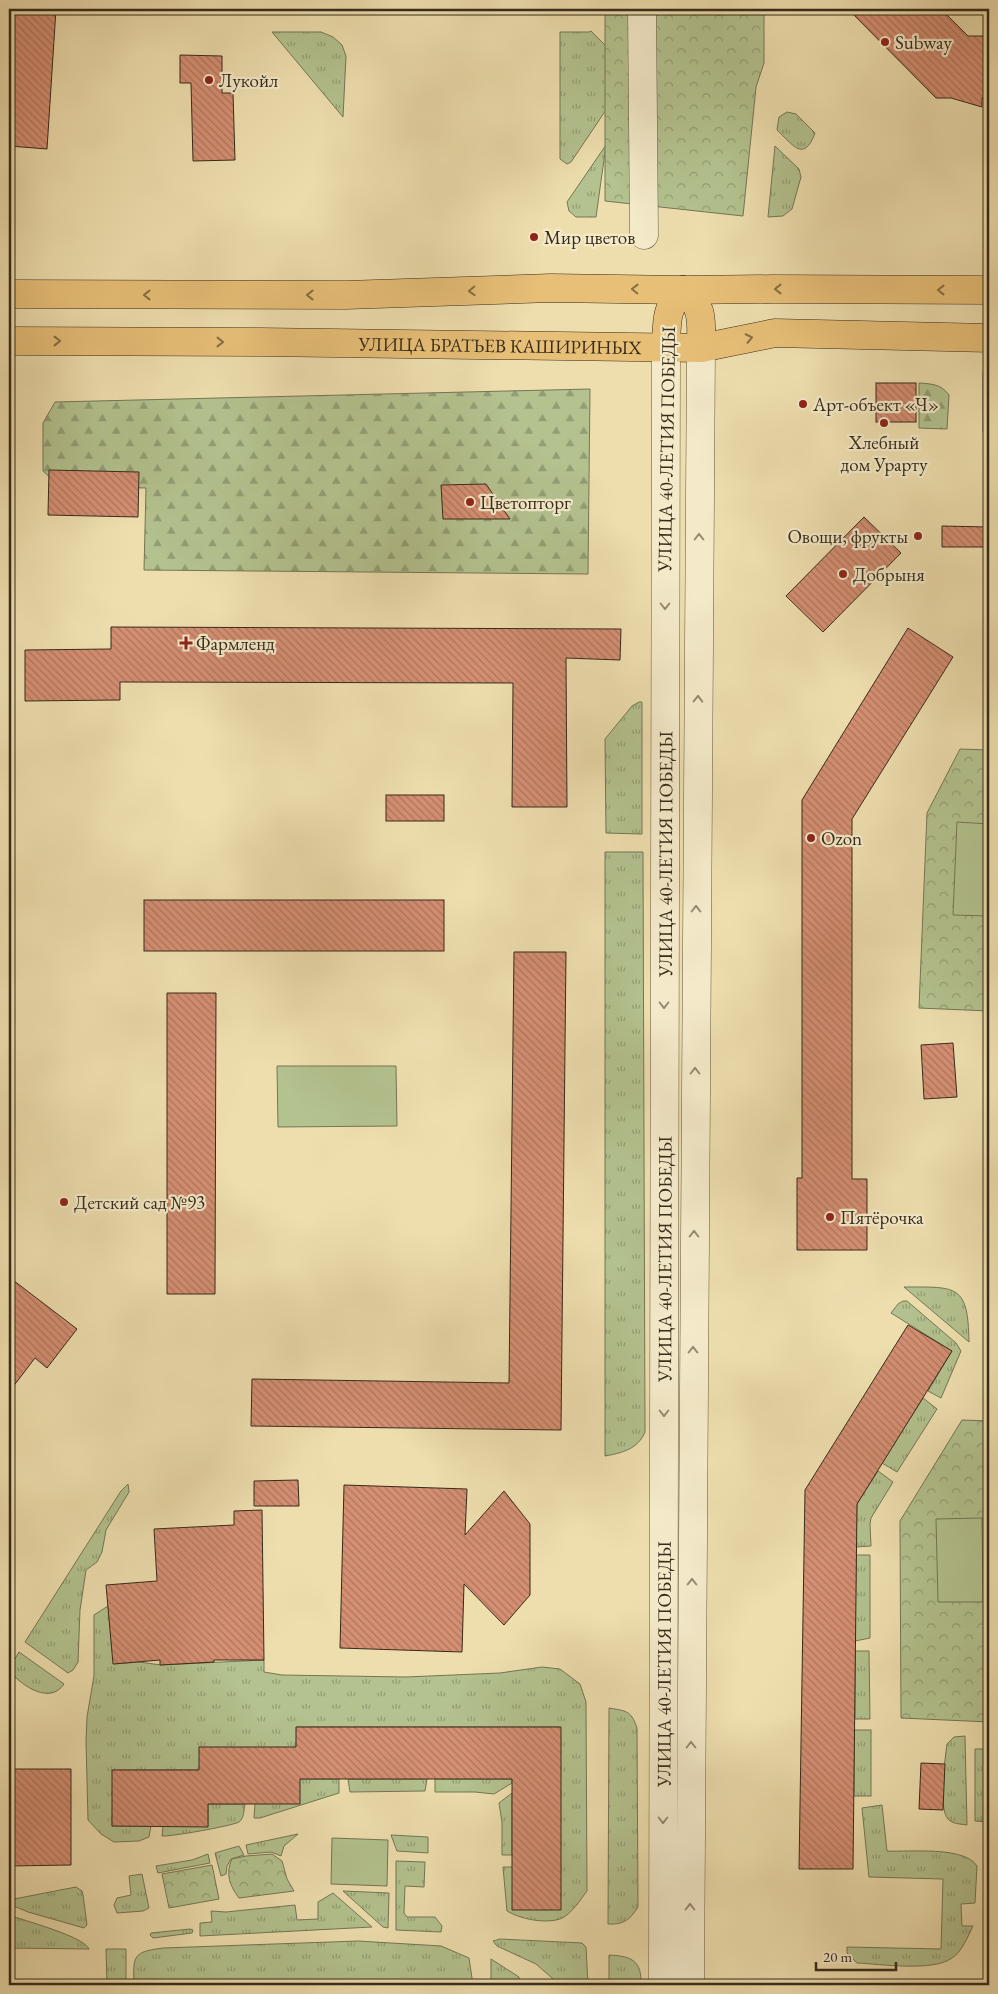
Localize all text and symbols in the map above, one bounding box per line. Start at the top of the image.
place label: Subway [895,30,952,55]
marker: Subway [879,36,891,48]
place label: Лукойл [219,68,278,93]
marker: Лукойл [203,74,215,86]
place label: Мир цветов [544,225,635,250]
marker: Мир цветов [528,231,540,243]
one-way arrow [630,284,638,294]
one-way arrow [774,284,782,294]
one-way arrow [936,284,944,295]
one-way arrow [468,286,476,296]
one-way arrow [143,290,151,300]
one-way arrow [306,290,314,300]
street label: УЛИЦА 40-ЛЕТИЯ ПОБЕДЫ [652,326,681,573]
street label: УЛИЦА БРАТЬЕВ КАШИРИНЫХ [357,331,642,360]
one-way arrow [744,334,753,344]
one-way arrow [54,336,62,346]
one-way arrow [216,337,224,347]
place label: Арт-объект «Ч» [812,392,939,417]
marker: Арт-объект «Ч» [797,398,809,410]
marker: Хлебный дом Урарту [878,417,890,429]
place label: Хлебный дом Урарту [841,430,928,477]
place label: Цветопторг [480,490,571,515]
marker: Цветопторг [464,496,476,508]
place label: Овощи, фрукты [787,524,908,549]
marker: Овощи, фрукты [912,530,924,542]
one-way arrow [694,532,704,540]
place label: Добрыня [853,562,925,587]
marker: Добрыня [837,568,849,580]
one-way arrow [660,602,670,610]
place label: Фармленд [196,631,275,656]
marker: Фармленд [180,637,192,649]
one-way arrow [693,695,703,702]
street label: УЛИЦА 40-ЛЕТИЯ ПОБЕДЫ [653,731,678,978]
place label: Ozon [821,826,862,851]
marker: Ozon [805,832,817,844]
one-way arrow [691,904,701,912]
one-way arrow [659,1002,669,1010]
one-way arrow [690,1067,700,1074]
street label: УЛИЦА 40-ЛЕТИЯ ПОБЕДЫ [652,1136,678,1383]
place label: Детский сад №93 [74,1190,205,1215]
marker: Детский сад №93 [58,1196,70,1208]
place label: Пятёрочка [840,1205,924,1230]
marker: Пятёрочка [824,1211,836,1223]
one-way arrow [689,1229,699,1237]
one-way arrow [688,1345,698,1353]
one-way arrow [659,1410,669,1417]
street label: УЛИЦА 40-ЛЕТИЯ ПОБЕДЫ [651,1541,677,1788]
one-way arrow [686,1578,697,1586]
one-way arrow [686,1740,696,1748]
one-way arrow [658,1817,668,1825]
one-way arrow [685,1903,695,1910]
scale bar [816,1939,896,1971]
text: 20 m [823,1947,852,1966]

